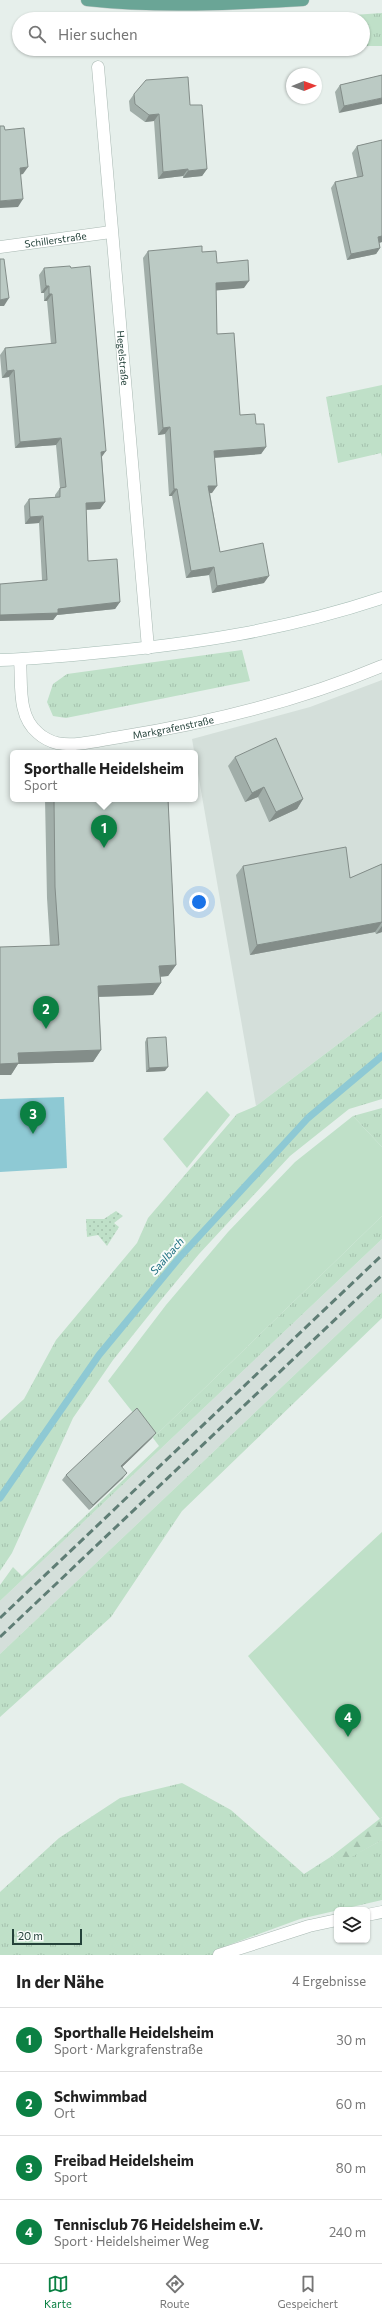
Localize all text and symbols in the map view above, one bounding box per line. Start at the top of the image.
search box [12,12,370,56]
icon: search [26,23,48,45]
text: Hier suchen [58,25,138,43]
north arrow [286,68,322,104]
street label: Schillerstraße [24,229,87,250]
street label: Hegelstraße [115,330,131,386]
street label: Markgrafenstraße [132,713,215,741]
popup [10,750,198,802]
text: Sporthalle Heidelsheim [24,759,184,777]
text: Sport [24,777,58,793]
pin: 1 [91,815,117,848]
your location [189,892,209,912]
pin: 2 [33,996,59,1029]
pin: 3 [20,1101,46,1134]
water label: Saalbach [147,1235,186,1277]
pin: 4 [335,1704,361,1737]
map controls [334,1907,370,1943]
button: layers [334,1907,370,1943]
scale bar [12,1927,82,1946]
text: 20 m [18,1929,43,1942]
text: In der Nähe [16,1971,104,1992]
text: 4 Ergebnisse [292,1973,366,1989]
text: Sporthalle Heidelsheim [54,2023,214,2041]
text: 1 [26,2032,32,2048]
text: 30 m [336,2032,366,2048]
text: Sport · Markgrafenstraße [54,2041,203,2057]
text: Schwimmbad [54,2087,147,2105]
text: 2 [25,2096,33,2112]
text: 60 m [336,2096,366,2112]
text: Ort [54,2105,75,2121]
text: Freibad Heidelsheim [54,2151,194,2169]
text: 3 [25,2160,33,2176]
text: 80 m [336,2160,366,2176]
text: Sport [54,2169,88,2185]
text: Tennisclub 76 Heidelsheim e.V. [54,2215,263,2233]
text: 4 [25,2224,33,2240]
text: 240 m [329,2224,366,2240]
text: Sport · Heidelsheimer Weg [54,2233,209,2249]
tab: Karte [44,2273,72,2310]
tab: Route [160,2273,190,2310]
tab: Gespeichert [278,2273,338,2310]

